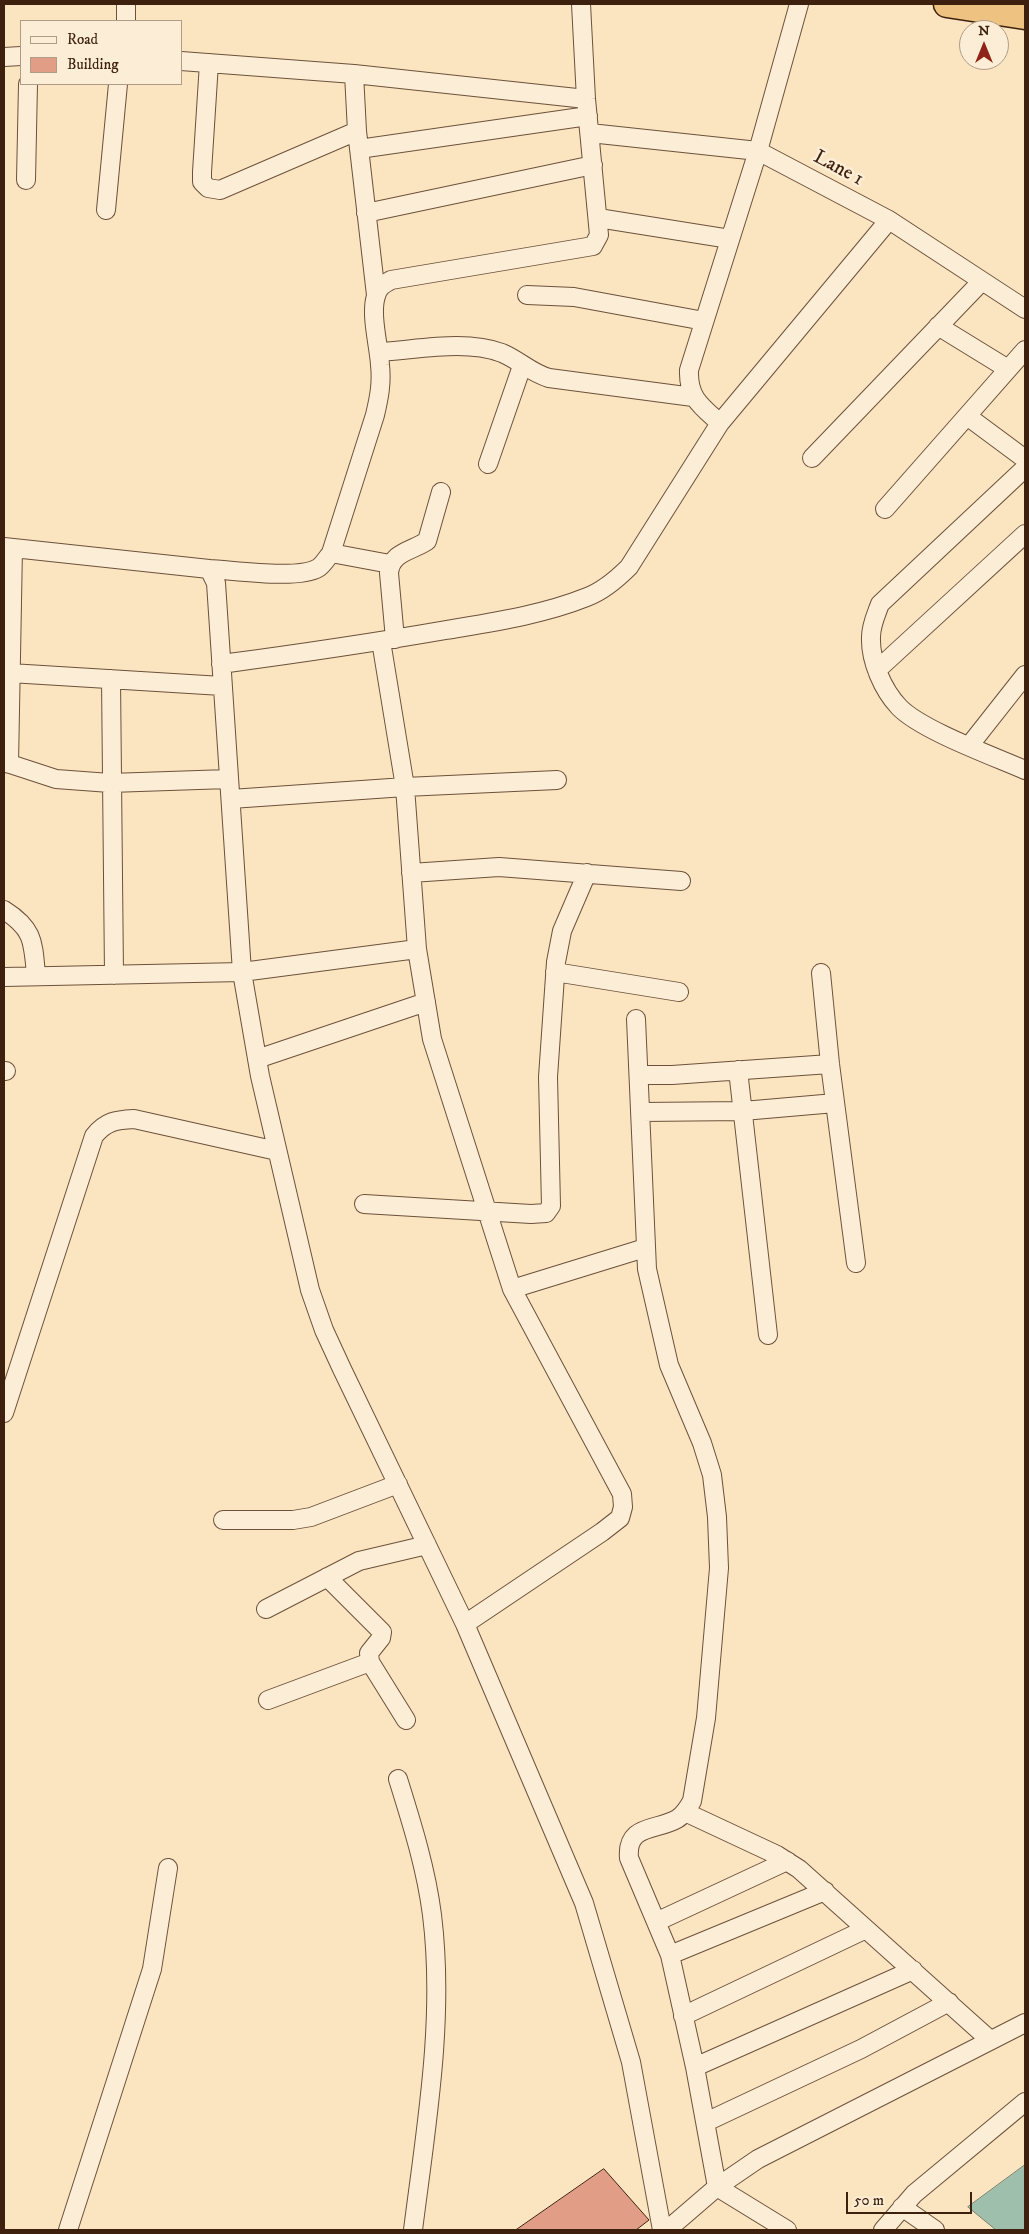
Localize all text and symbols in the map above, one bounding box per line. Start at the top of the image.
legend [20,20,182,85]
north arrow [959,20,1009,70]
text: N [978,22,990,40]
text: Road [67,30,98,49]
text: Building [67,55,119,74]
street label: Lane 1 [809,146,867,192]
scale bar [849,2182,975,2214]
text: 50 m [854,2191,884,2210]

